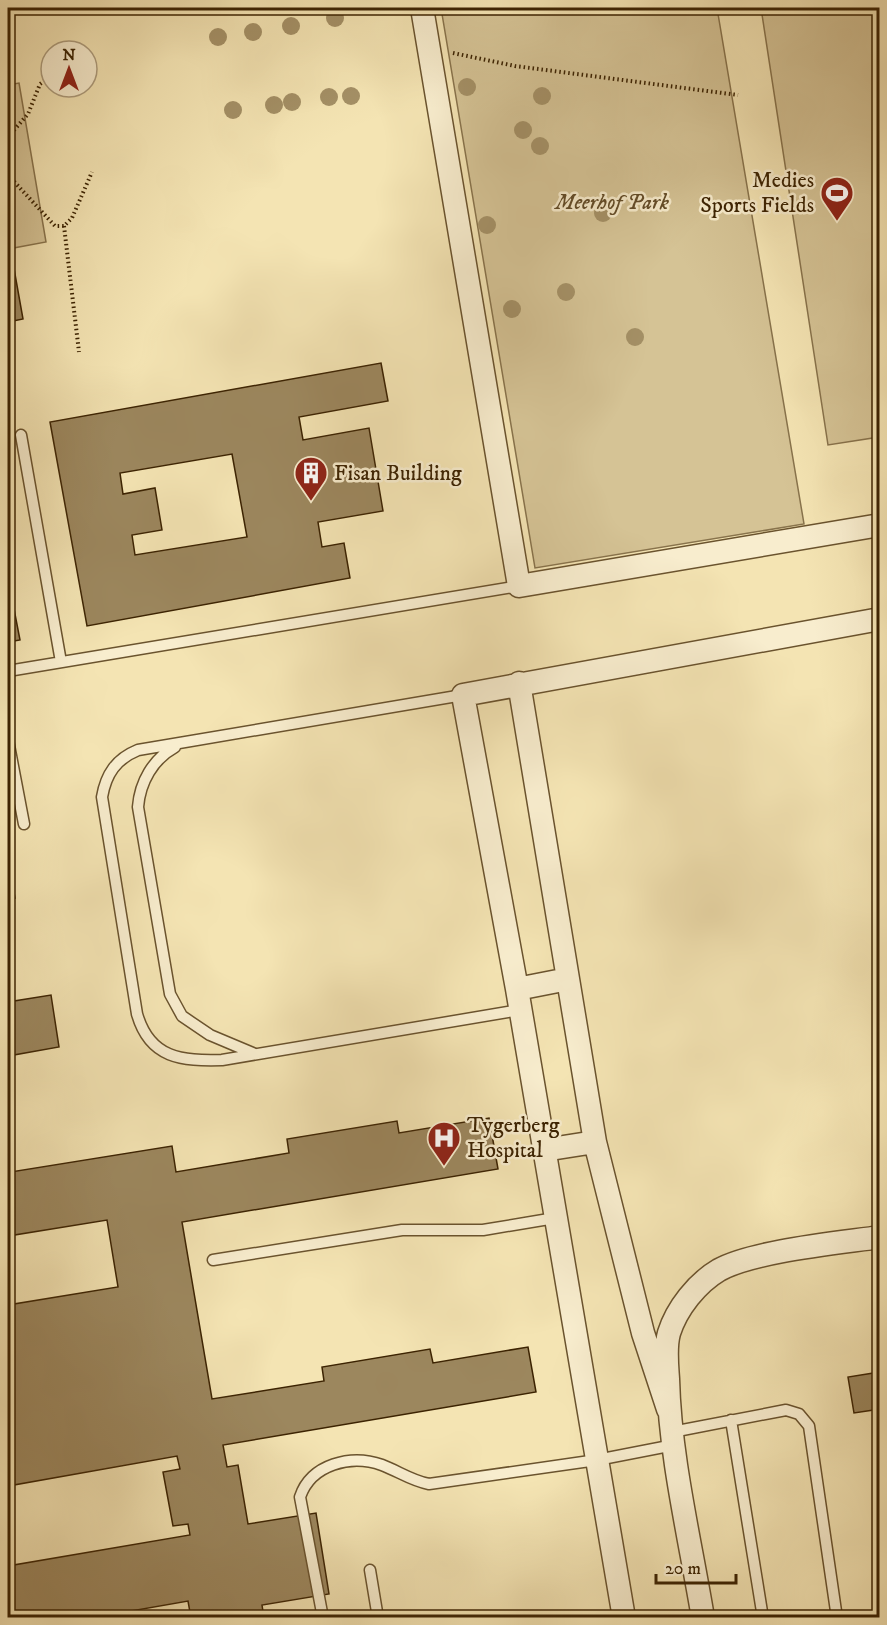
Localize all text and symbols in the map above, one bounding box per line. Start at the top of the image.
north arrow [39,39,99,99]
text: N [62,45,76,65]
place label: Medies Sports Fields [700,167,814,219]
sports icon: Medies Sports Fields [819,175,855,222]
park label: Meerhof Park [553,189,670,216]
building icon: Fisan Building [293,455,329,502]
place label: Fisan Building [334,460,462,487]
place label: Tygerberg Hospital [467,1112,560,1164]
hospital icon: Tygerberg Hospital [426,1120,462,1167]
scale bar [656,1547,736,1585]
text: 20 m [665,1558,701,1580]

